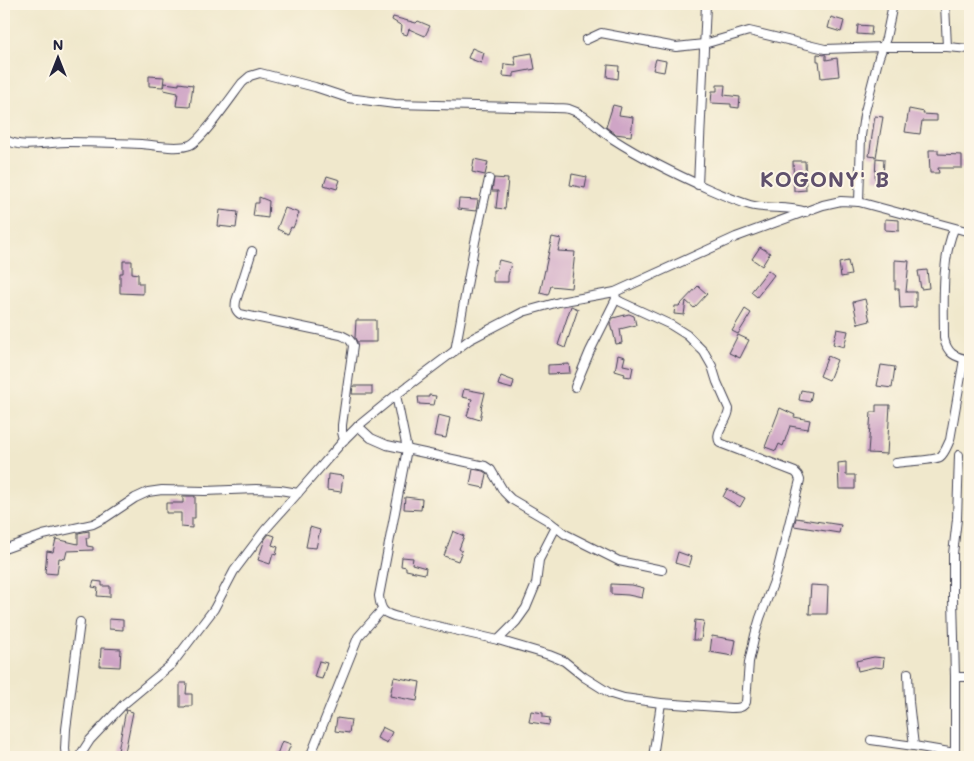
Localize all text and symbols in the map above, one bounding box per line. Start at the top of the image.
north arrow [32,32,82,82]
text: N [53,35,63,54]
district label: KOGONY' B [760,165,890,192]

